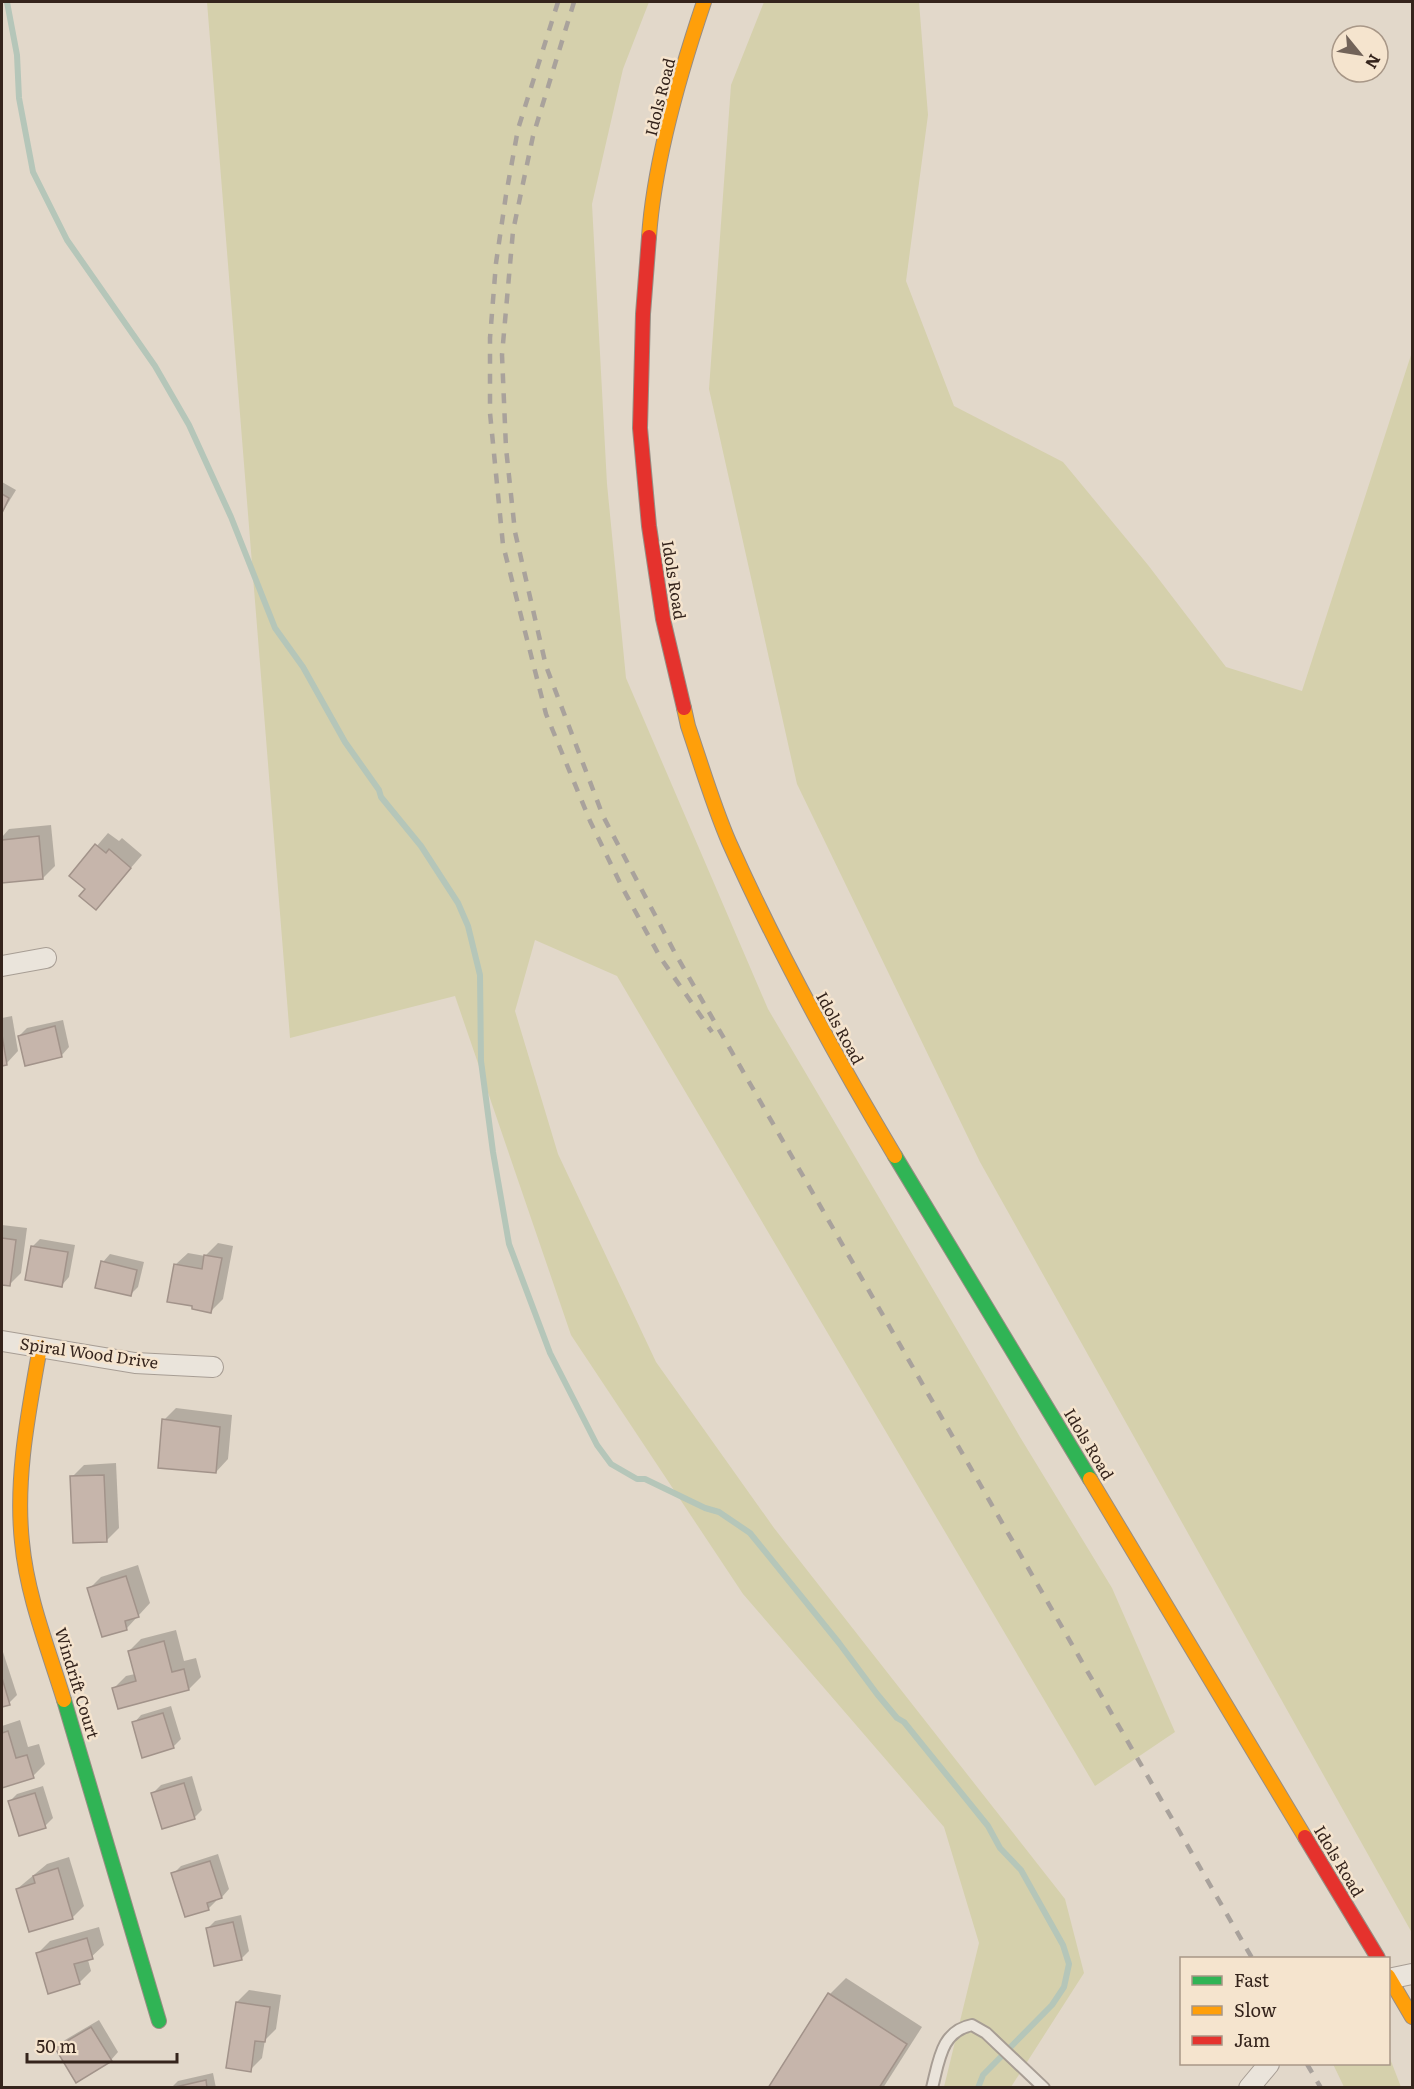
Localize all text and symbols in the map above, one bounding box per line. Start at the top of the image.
north arrow [1330,24,1390,84]
text: N [1360,50,1388,74]
street label: Idols Road [638,55,680,138]
street label: Idols Road [657,539,693,621]
street label: Idols Road [811,987,871,1068]
street label: Spiral Wood Drive [18,1330,160,1374]
street label: Idols Road [1059,1403,1121,1484]
street label: Windrift Court [50,1624,106,1742]
street label: Idols Road [1309,1820,1371,1901]
legend [1180,1957,1390,2065]
text: Fast [1234,1966,1270,1993]
text: Slow [1234,1996,1277,2023]
scale bar [27,2026,177,2064]
text: Jam [1234,2026,1270,2053]
text: 50 m [36,2032,77,2059]

